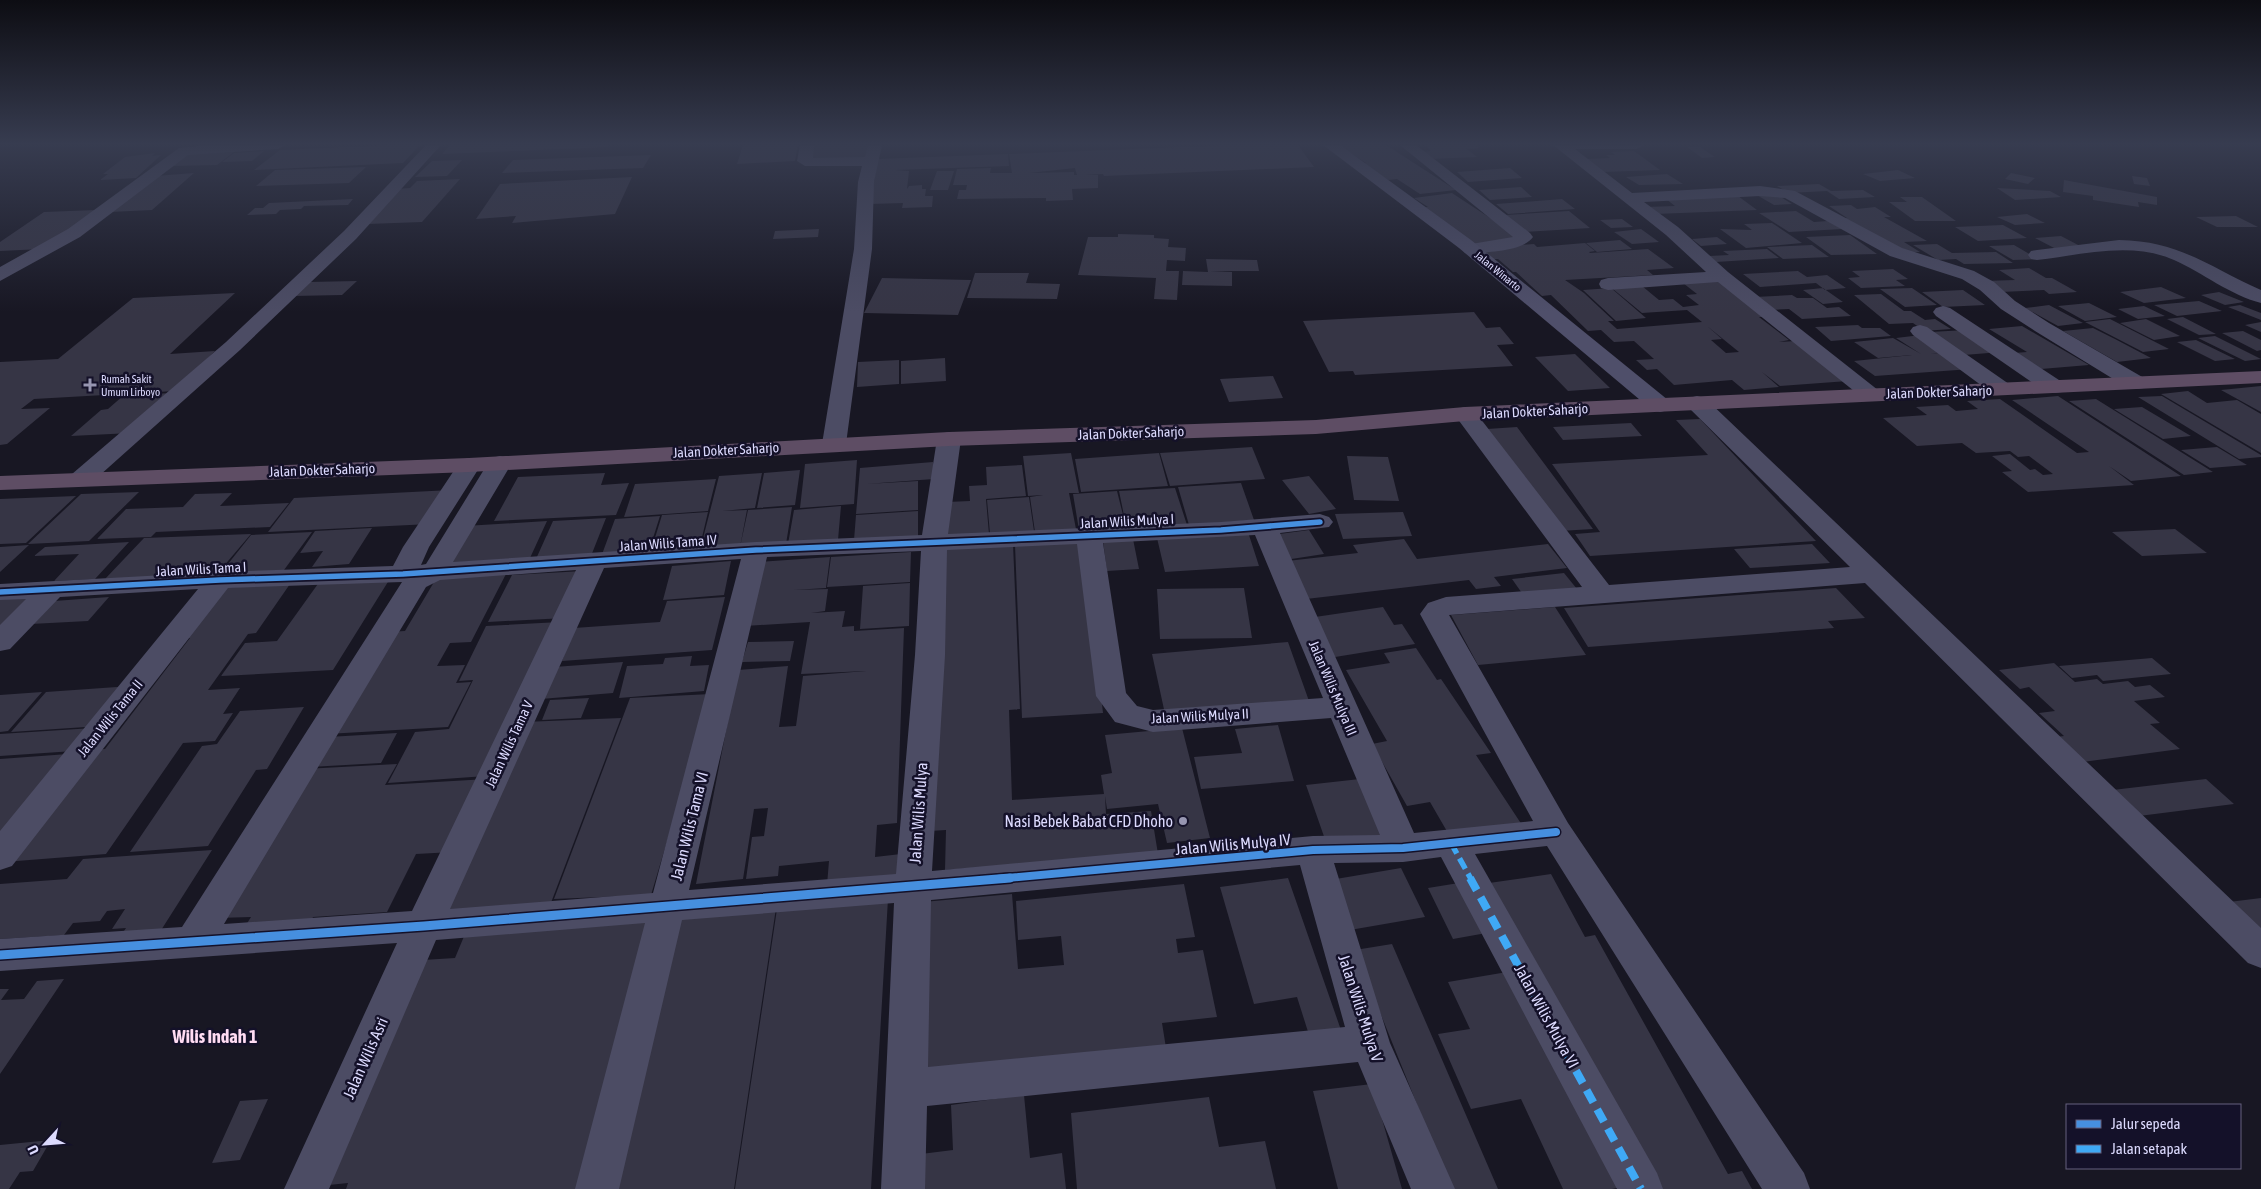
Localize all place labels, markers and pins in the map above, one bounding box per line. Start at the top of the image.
place label: Rumah Sakit Umum Lirboyo [101,373,160,398]
marker: Rumah Sakit Umum Lirboyo [83,378,97,392]
place label: Nasi Bebek Babat CFD Dhoho [1005,812,1173,830]
marker: Nasi Bebek Babat CFD Dhoho [1177,815,1189,827]

